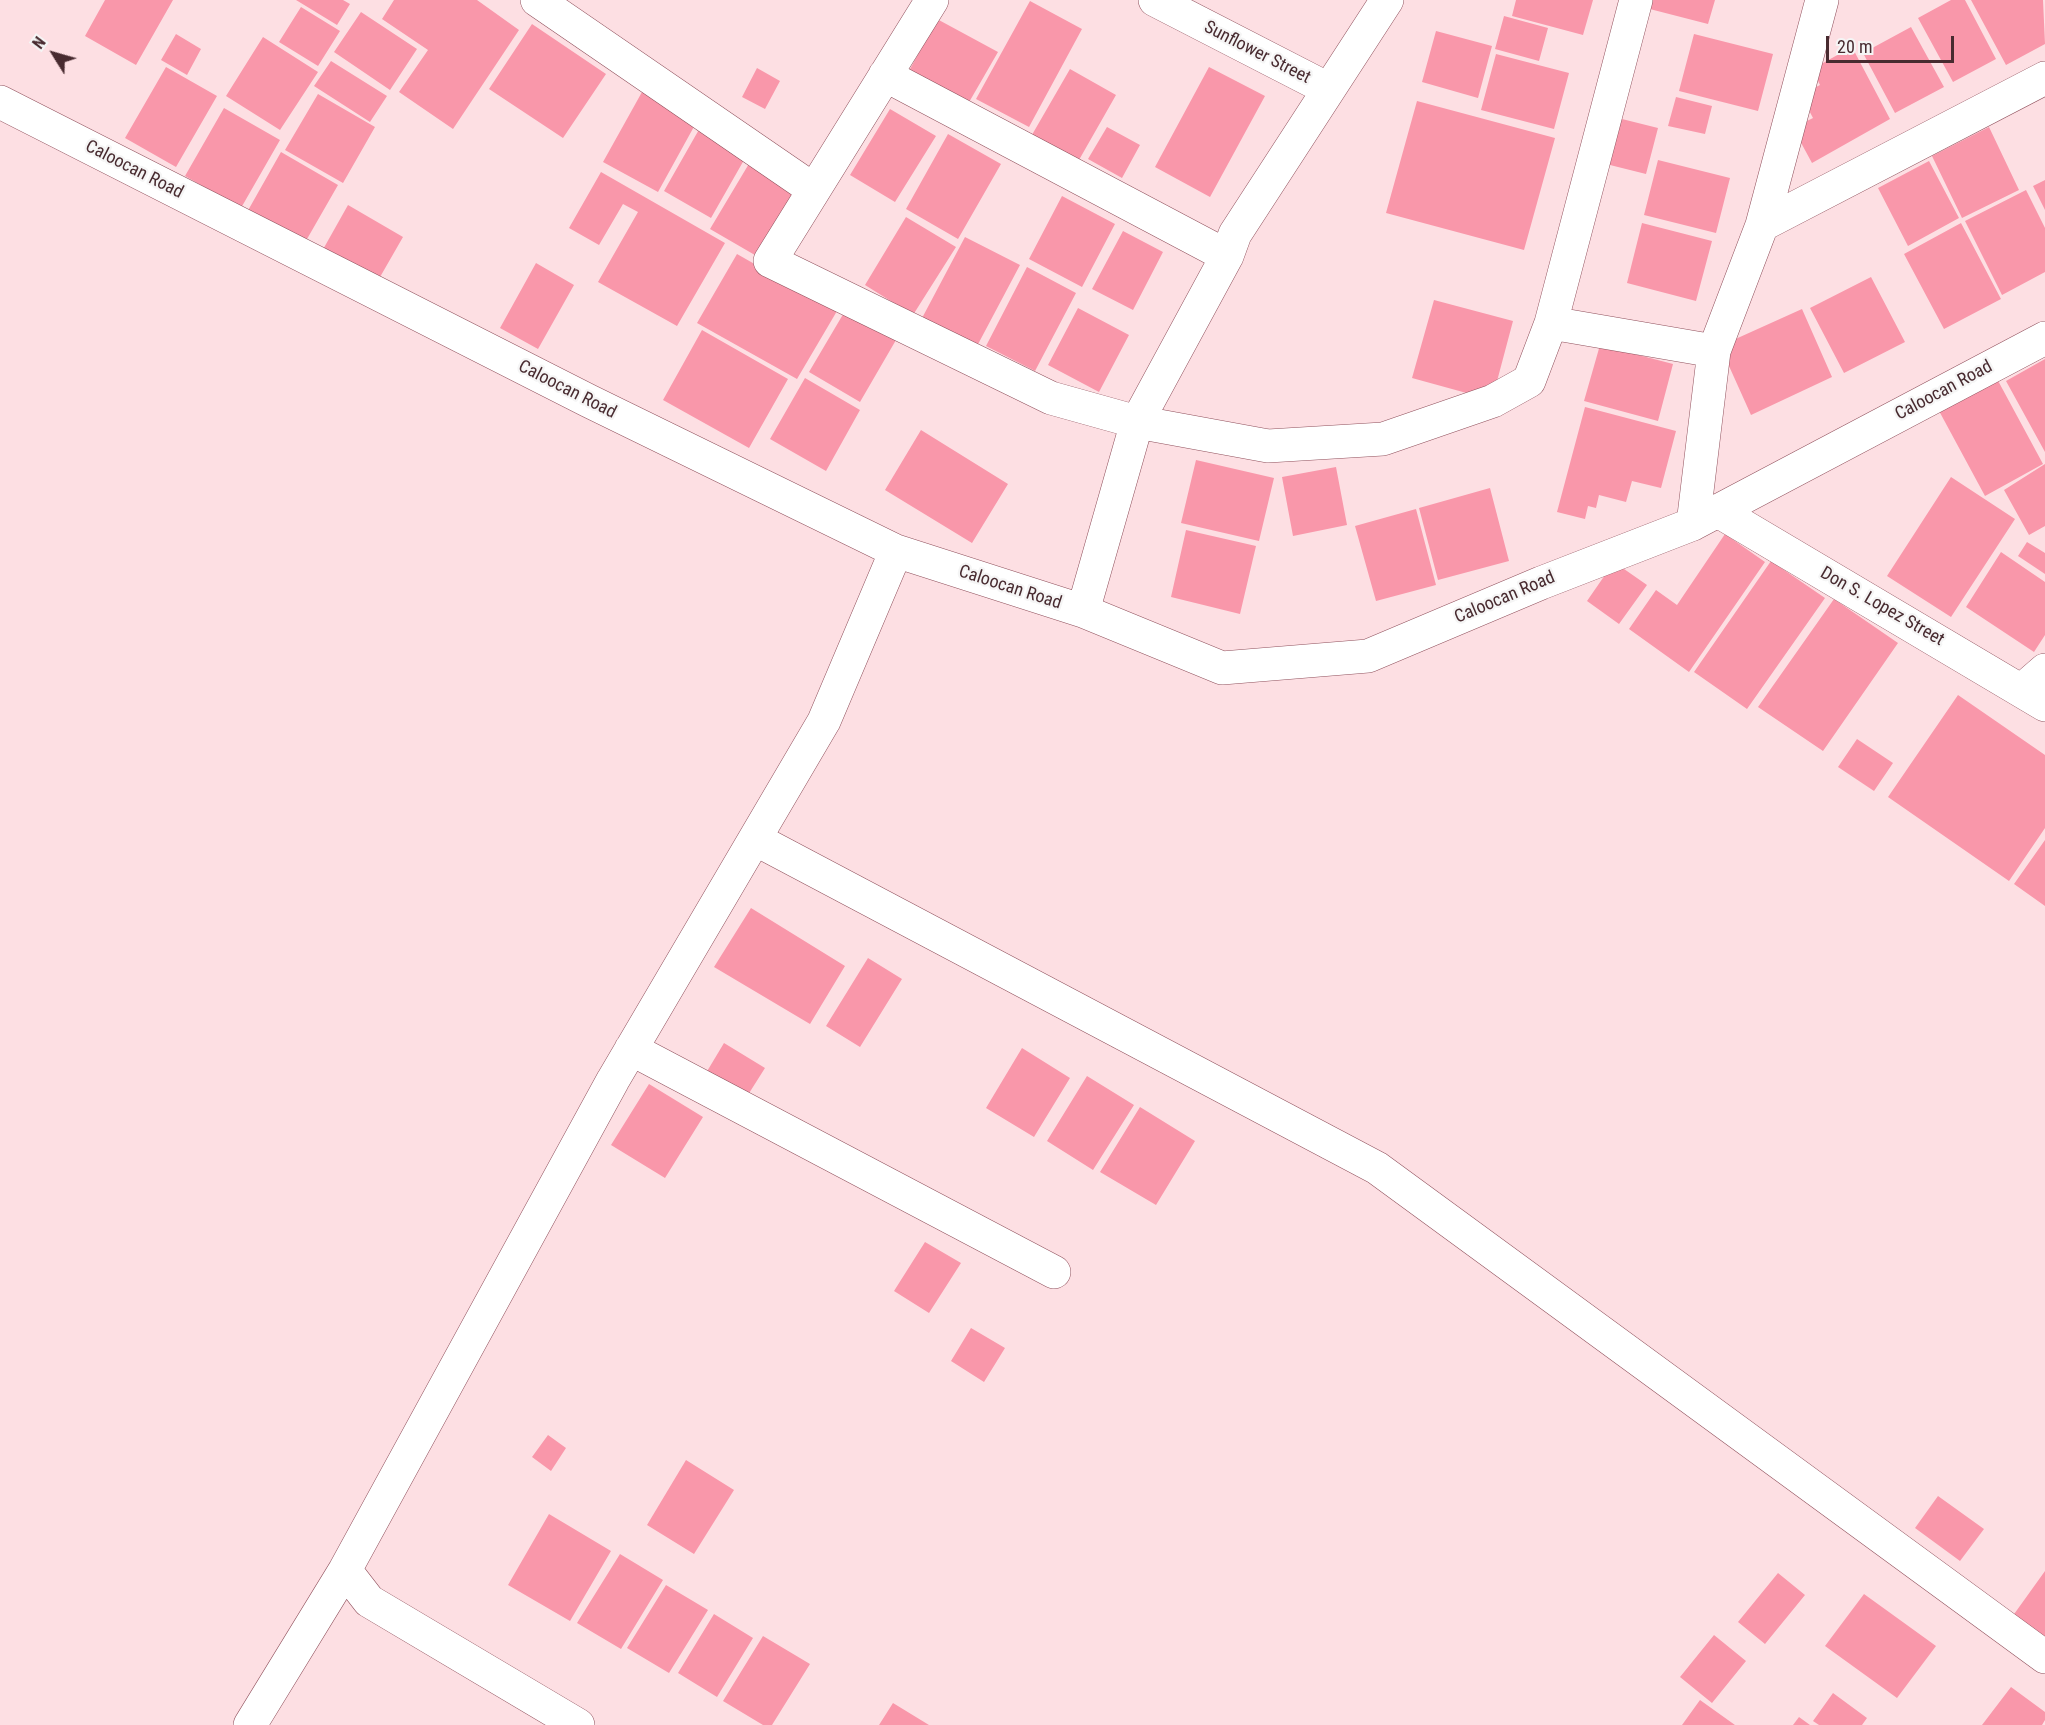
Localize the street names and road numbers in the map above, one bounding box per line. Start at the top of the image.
street label: Sunflower Street [1200,17,1314,89]
street label: Caloocan Road [81,136,187,204]
street label: Caloocan Road [514,356,620,424]
street label: Caloocan Road [1892,356,1996,426]
street label: Caloocan Road [956,561,1064,615]
street label: Don S. Lopez Street [1816,563,1948,651]
street label: Caloocan Road [1452,567,1558,629]

